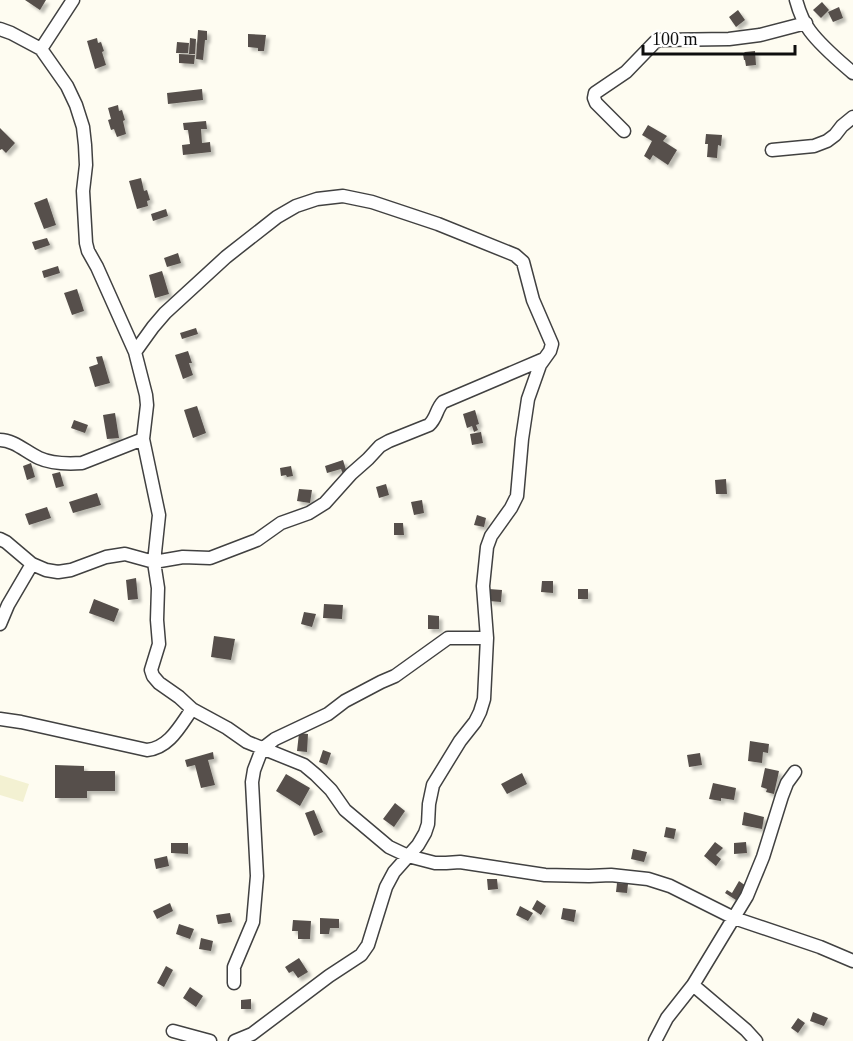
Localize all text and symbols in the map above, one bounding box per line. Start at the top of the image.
scale bar [643,18,794,56]
text: 100 m [652,29,698,49]

